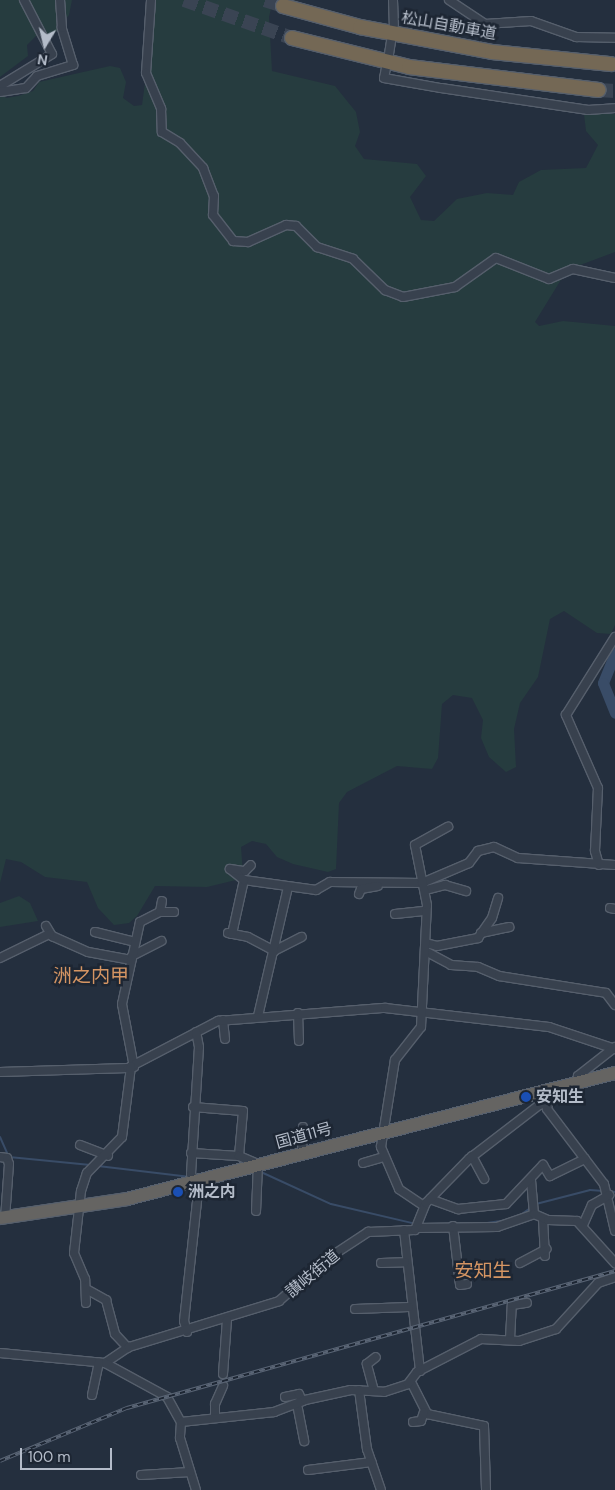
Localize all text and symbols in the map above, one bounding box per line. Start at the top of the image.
street label: 松山自動車道 [400,8,498,44]
north arrow [20,20,70,70]
text: N [36,50,49,70]
district label: 洲之内甲 [53,965,129,987]
place label: 安知生 [536,1087,584,1107]
marker: 安知生 [520,1091,532,1103]
street label: 国道11号 [274,1119,334,1153]
place label: 洲之内 [188,1182,236,1202]
marker: 洲之内 [172,1186,184,1198]
street label: 讃岐街道 [282,1246,344,1302]
district label: 安知生 [455,1260,511,1282]
scale bar [22,1438,115,1470]
text: 100 m [28,1447,71,1467]

